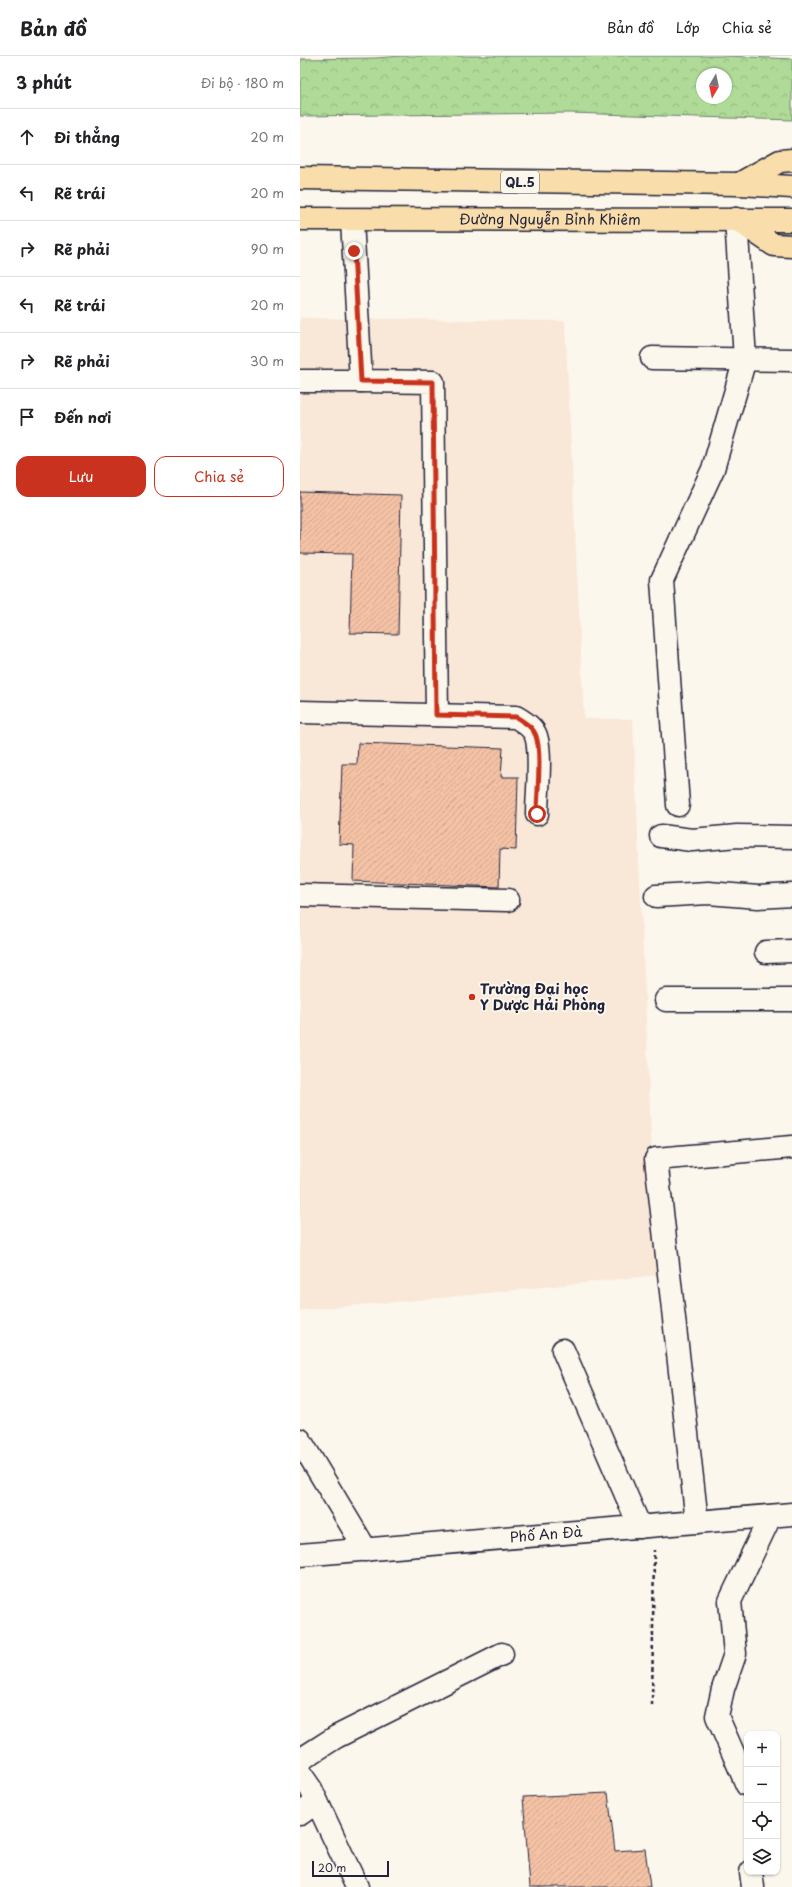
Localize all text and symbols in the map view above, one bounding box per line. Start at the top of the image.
text: Bản đồ [20,14,87,42]
text: Bản đồ [607,17,654,38]
text: Lớp [676,17,700,38]
text: Chia sẻ [722,17,772,38]
north arrow [696,68,732,104]
text: 3 phút [16,69,72,95]
text: Đi bộ · 180 m [201,73,284,92]
text: Đi thẳng [54,125,120,148]
icon: ahead [16,126,38,148]
text: 20 m [250,127,284,146]
road number: QL.5 [501,171,539,193]
text: Rẽ trái [54,181,105,204]
icon: left [16,182,38,204]
text: 20 m [250,183,284,202]
street label: Đường Nguyễn Bỉnh Khiêm [459,208,641,230]
text: Rẽ phải [54,237,110,260]
icon: right [16,238,38,260]
text: 90 m [251,239,284,258]
route end [345,242,363,260]
text: Rẽ trái [54,293,105,316]
icon: left [16,294,38,316]
text: 20 m [250,295,284,314]
text: Rẽ phải [54,349,110,372]
icon: right [16,350,38,372]
text: 30 m [250,351,284,370]
text: Đến nơi [54,405,111,428]
icon: arrive [16,406,38,428]
button: Lưu [16,456,146,497]
button: Chia sẻ [154,456,284,497]
route start [528,805,546,823]
place label: Trường Đại học Y Dược Hải Phòng [480,978,605,1015]
marker: Trường Đại học Y Dược Hải Phòng [467,992,477,1002]
street label: Phố An Đà [509,1520,583,1547]
map controls [744,1731,780,1875]
button: + [744,1731,780,1767]
button: − [744,1767,780,1803]
button: locate [744,1803,780,1839]
button: layers [744,1839,780,1875]
scale bar [312,1859,389,1878]
text: 20 m [318,1859,346,1876]

